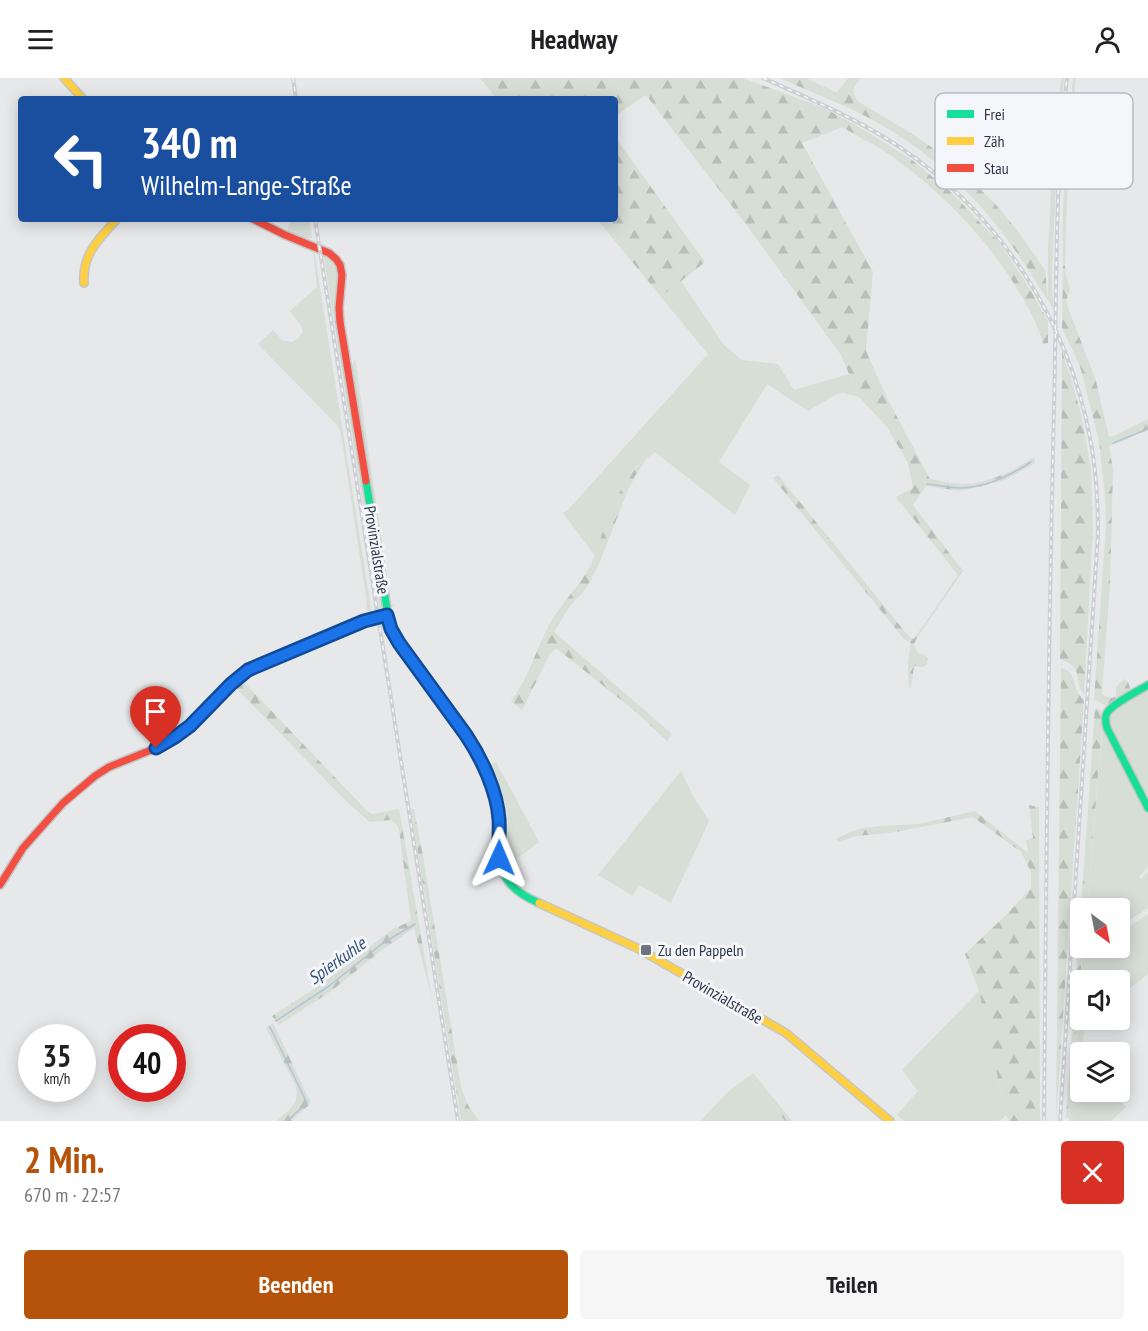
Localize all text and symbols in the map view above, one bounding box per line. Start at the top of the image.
text: Headway [530,22,618,56]
icon: menu [24,23,57,56]
icon: person [1091,23,1124,56]
legend [935,93,1133,189]
text: Frei [984,104,1005,124]
text: 340 m [141,115,238,170]
icon: left [42,120,120,198]
text: Zäh [984,131,1004,151]
text: Stau [984,158,1009,178]
text: Wilhelm-Lange-Straße [141,168,352,202]
street label: Provinzialstraße [360,504,394,596]
pin [130,686,181,748]
icon: arrive [139,695,172,728]
position arrow [467,826,531,890]
north arrow [1070,898,1130,958]
map controls [1070,898,1130,1102]
water label: Spierkuhle [303,931,371,989]
place label: Zu den Pappeln [658,940,744,960]
marker: Zu den Pappeln [639,943,653,957]
street label: Provinzialstraße [679,966,767,1028]
button: sound [1070,970,1130,1030]
speed limit sign: 40 [108,1024,186,1102]
text: 35 [43,1036,71,1075]
button: layers [1070,1042,1130,1102]
text: km/h [44,1069,70,1088]
text: 2 Min. [24,1136,104,1183]
button: close [1061,1141,1124,1204]
text: 670 m · 22:57 [24,1182,121,1208]
button: Beenden [24,1250,568,1319]
button: Teilen [580,1250,1124,1319]

